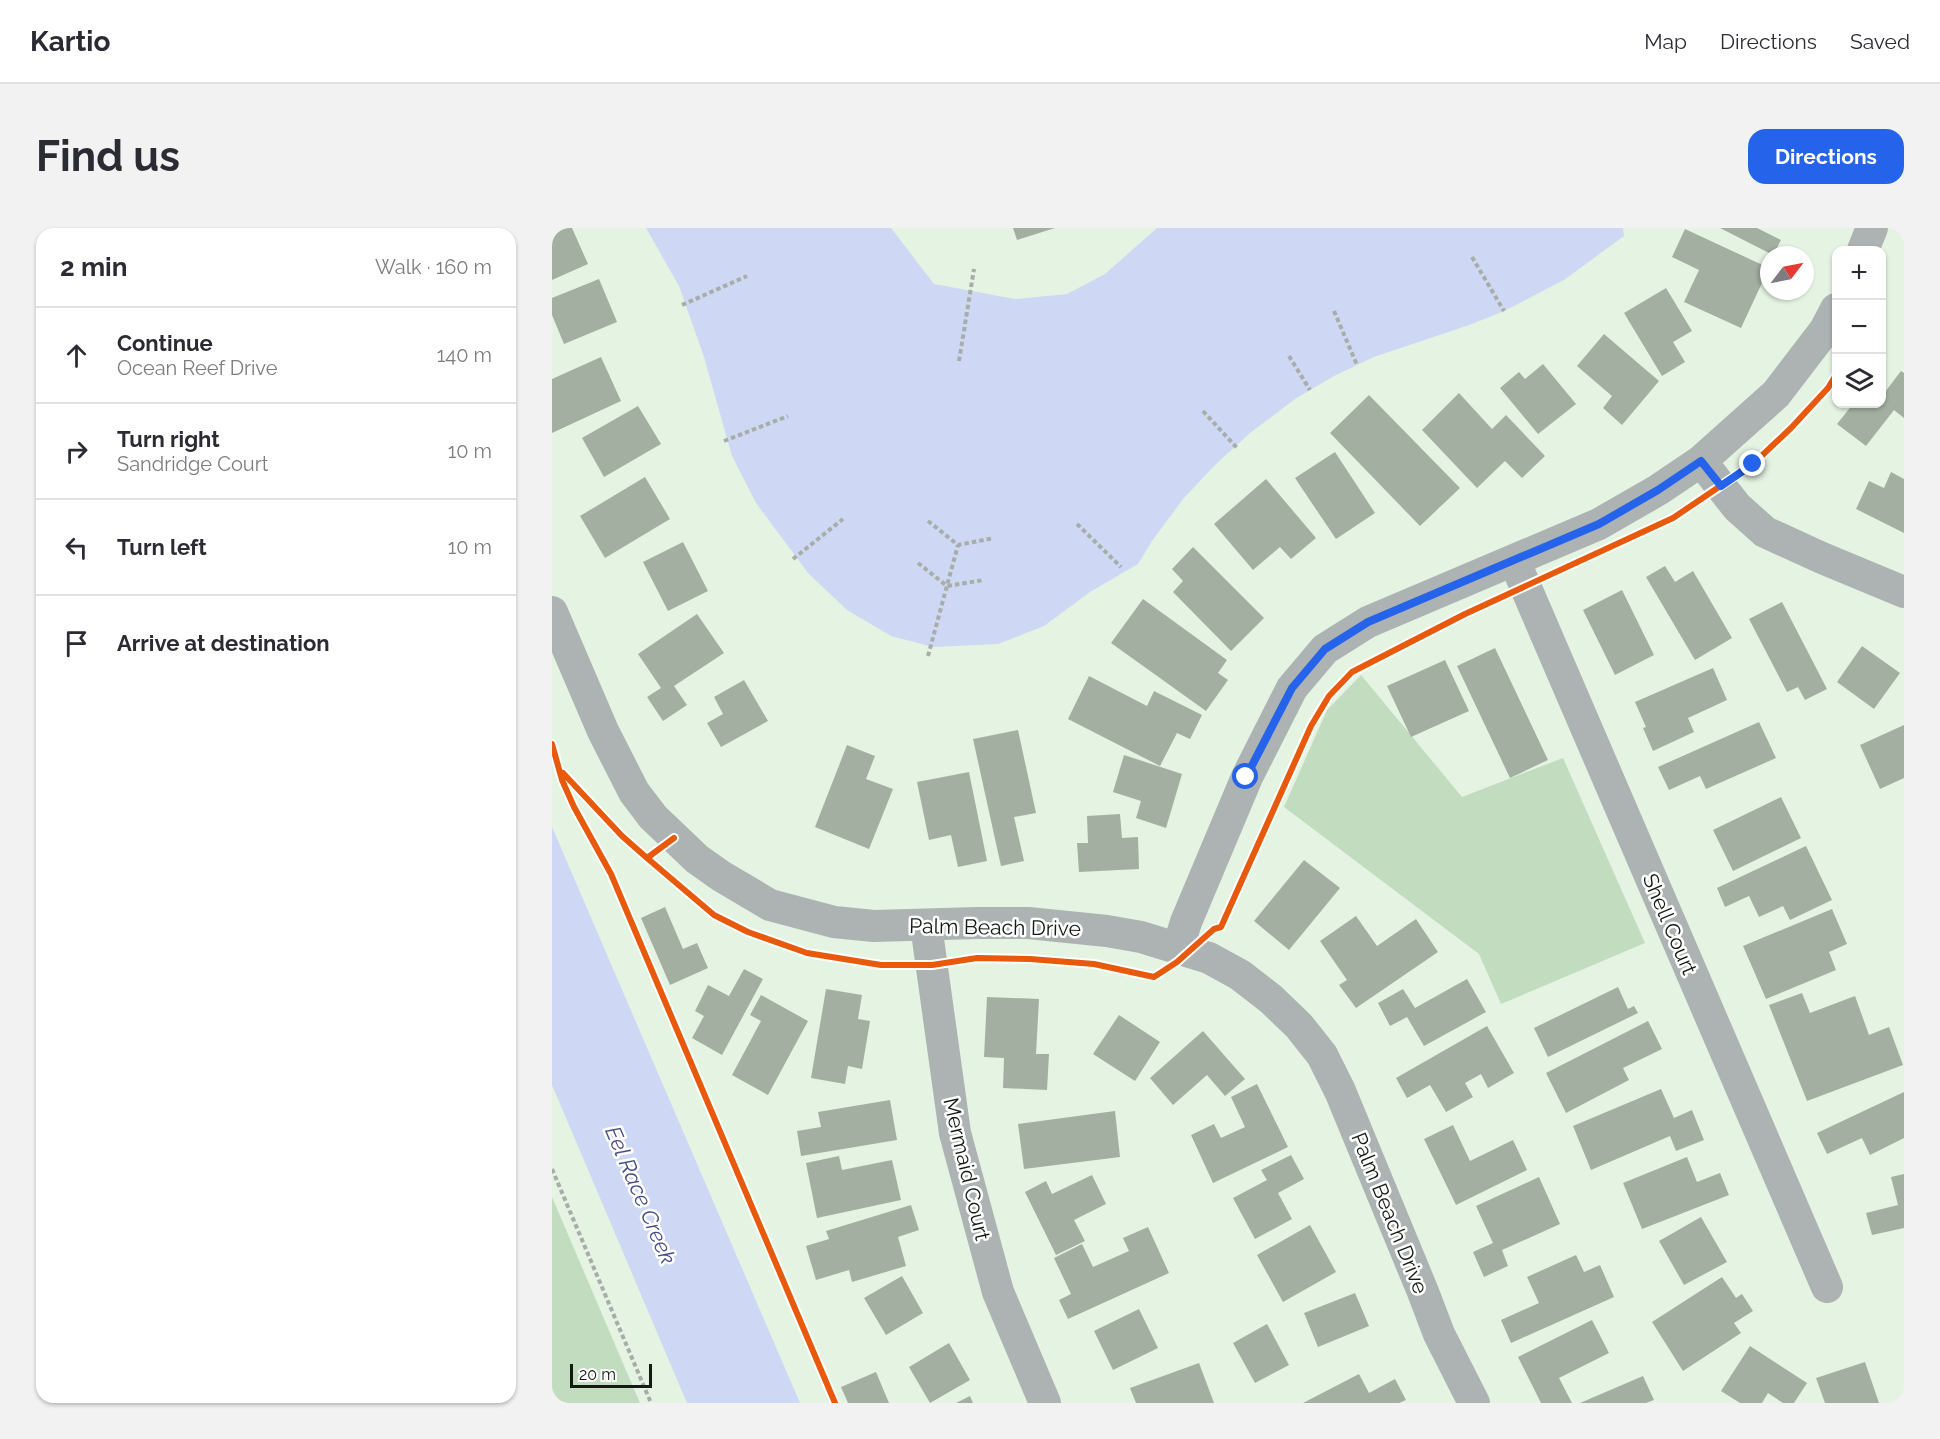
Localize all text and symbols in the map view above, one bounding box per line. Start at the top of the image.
text: Kartio [30,25,110,58]
text: Map [1644,29,1687,54]
text: Directions [1720,29,1817,54]
text: Saved [1850,29,1910,54]
button: Directions [1748,129,1904,184]
text: Find us [36,132,180,181]
north arrow [1760,246,1814,300]
map controls [1832,246,1886,408]
button: + [1832,246,1886,300]
text: 2 min [60,252,127,282]
text: Walk · 160 m [375,255,492,279]
button: − [1832,300,1886,354]
text: Continue [117,330,213,356]
icon: ahead [60,339,93,372]
text: 140 m [437,343,492,367]
button: layers [1832,354,1886,408]
text: Ocean Reef Drive [117,356,277,380]
text: Turn right [117,426,220,452]
icon: right [60,435,93,468]
text: 10 m [448,439,492,463]
route end [1739,450,1765,476]
text: Sandridge Court [117,452,268,476]
icon: left [60,531,93,564]
text: Turn left [117,534,207,560]
text: 10 m [448,535,492,559]
icon: arrive [60,627,93,660]
text: Arrive at destination [117,630,330,656]
route start [1232,763,1258,789]
street label: Shell Court [1638,870,1702,978]
street label: Palm Beach Drive [909,913,1081,941]
street label: Mermaid Court [938,1095,996,1243]
water label: Eel Race Creek [600,1122,682,1268]
street label: Palm Beach Drive [1346,1129,1434,1297]
scale bar [570,1361,652,1388]
text: 20 m [579,1365,616,1384]

